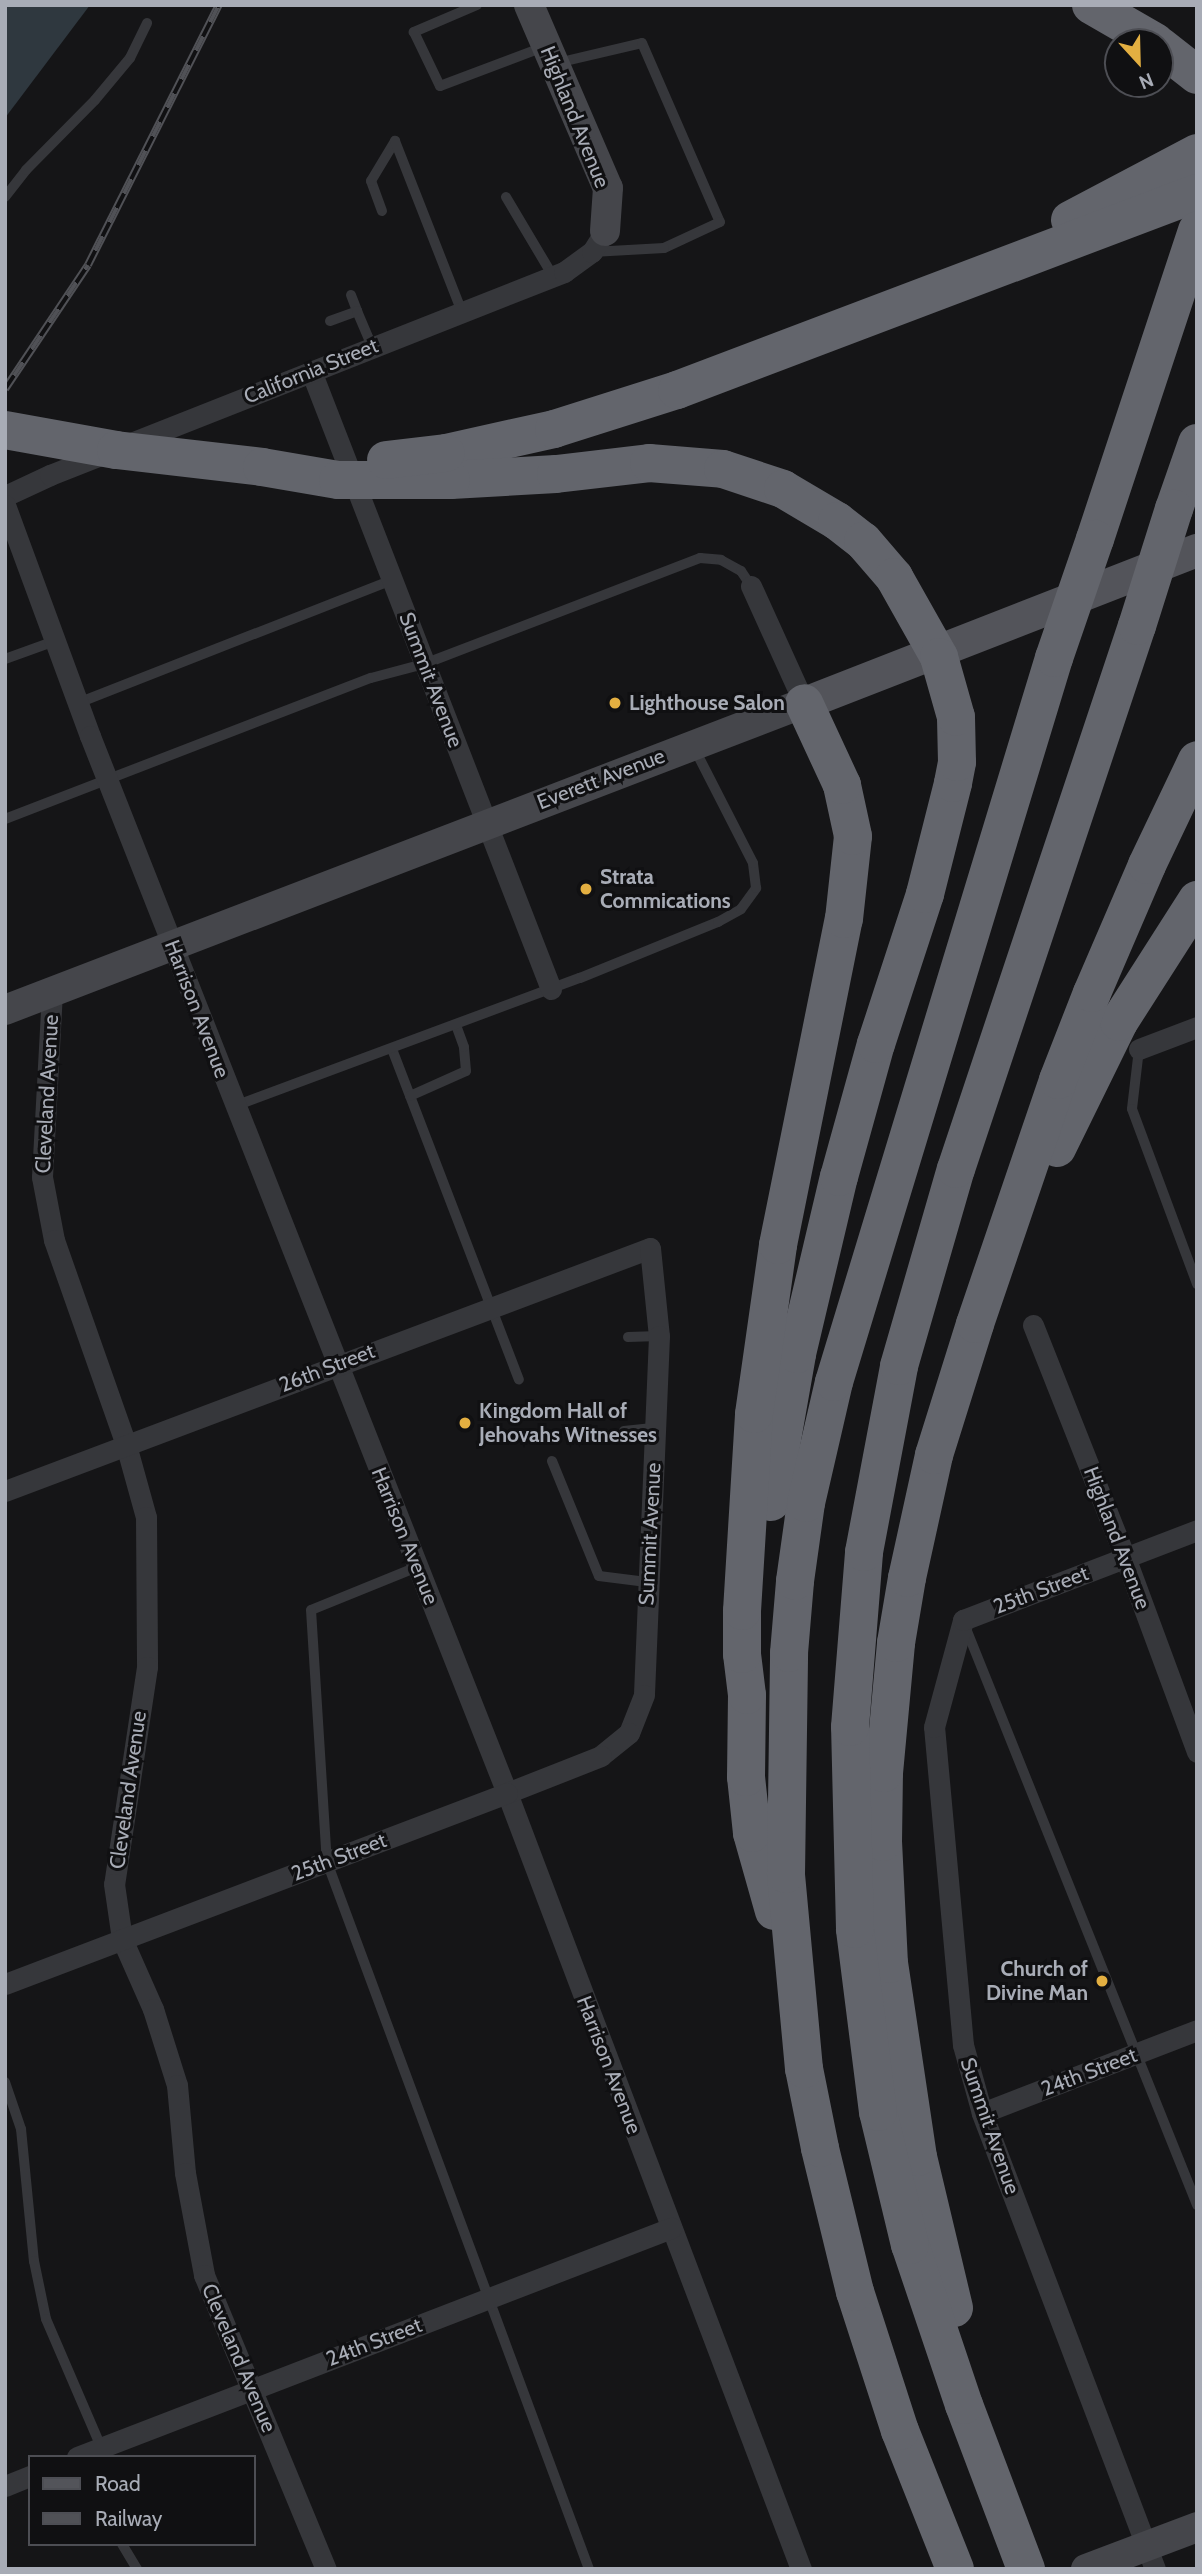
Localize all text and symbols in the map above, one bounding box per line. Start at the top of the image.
north arrow [1104,28,1174,98]
street label: Highland Avenue [535,42,615,192]
text: N [1136,68,1157,94]
street label: California Street [240,333,382,409]
street label: Summit Avenue [394,609,468,751]
place label: Lighthouse Salon [629,690,785,716]
marker: Lighthouse Salon [607,695,623,711]
street label: Everett Avenue [534,743,668,815]
place label: Strata Commications [600,864,731,914]
marker: Strata Commications [578,881,594,897]
street label: Harrison Avenue [159,936,235,1082]
street label: Cleveland Avenue [30,1014,64,1174]
street label: 26th Street [276,1338,378,1398]
place label: Kingdom Hall of Jehovahs Witnesses [479,1398,657,1448]
marker: Kingdom Hall of Jehovahs Witnesses [457,1415,473,1431]
street label: Summit Avenue [634,1462,666,1606]
street label: Highland Avenue [1078,1463,1156,1613]
street label: Harrison Avenue [366,1464,444,1608]
street label: 25th Street [990,1560,1092,1620]
street label: Cleveland Avenue [104,1709,152,1871]
street label: 25th Street [288,1827,390,1887]
place label: Church of Divine Man [986,1956,1088,2006]
marker: Church of Divine Man [1094,1973,1110,1989]
street label: Harrison Avenue [571,1992,647,2138]
street label: 24th Street [1038,2042,1140,2102]
street label: Summit Avenue [955,2054,1025,2198]
street label: Cleveland Avenue [196,2280,282,2436]
street label: 24th Street [323,2312,425,2372]
legend [28,2455,256,2546]
text: Road [95,2471,141,2496]
text: Railway [95,2506,162,2531]

